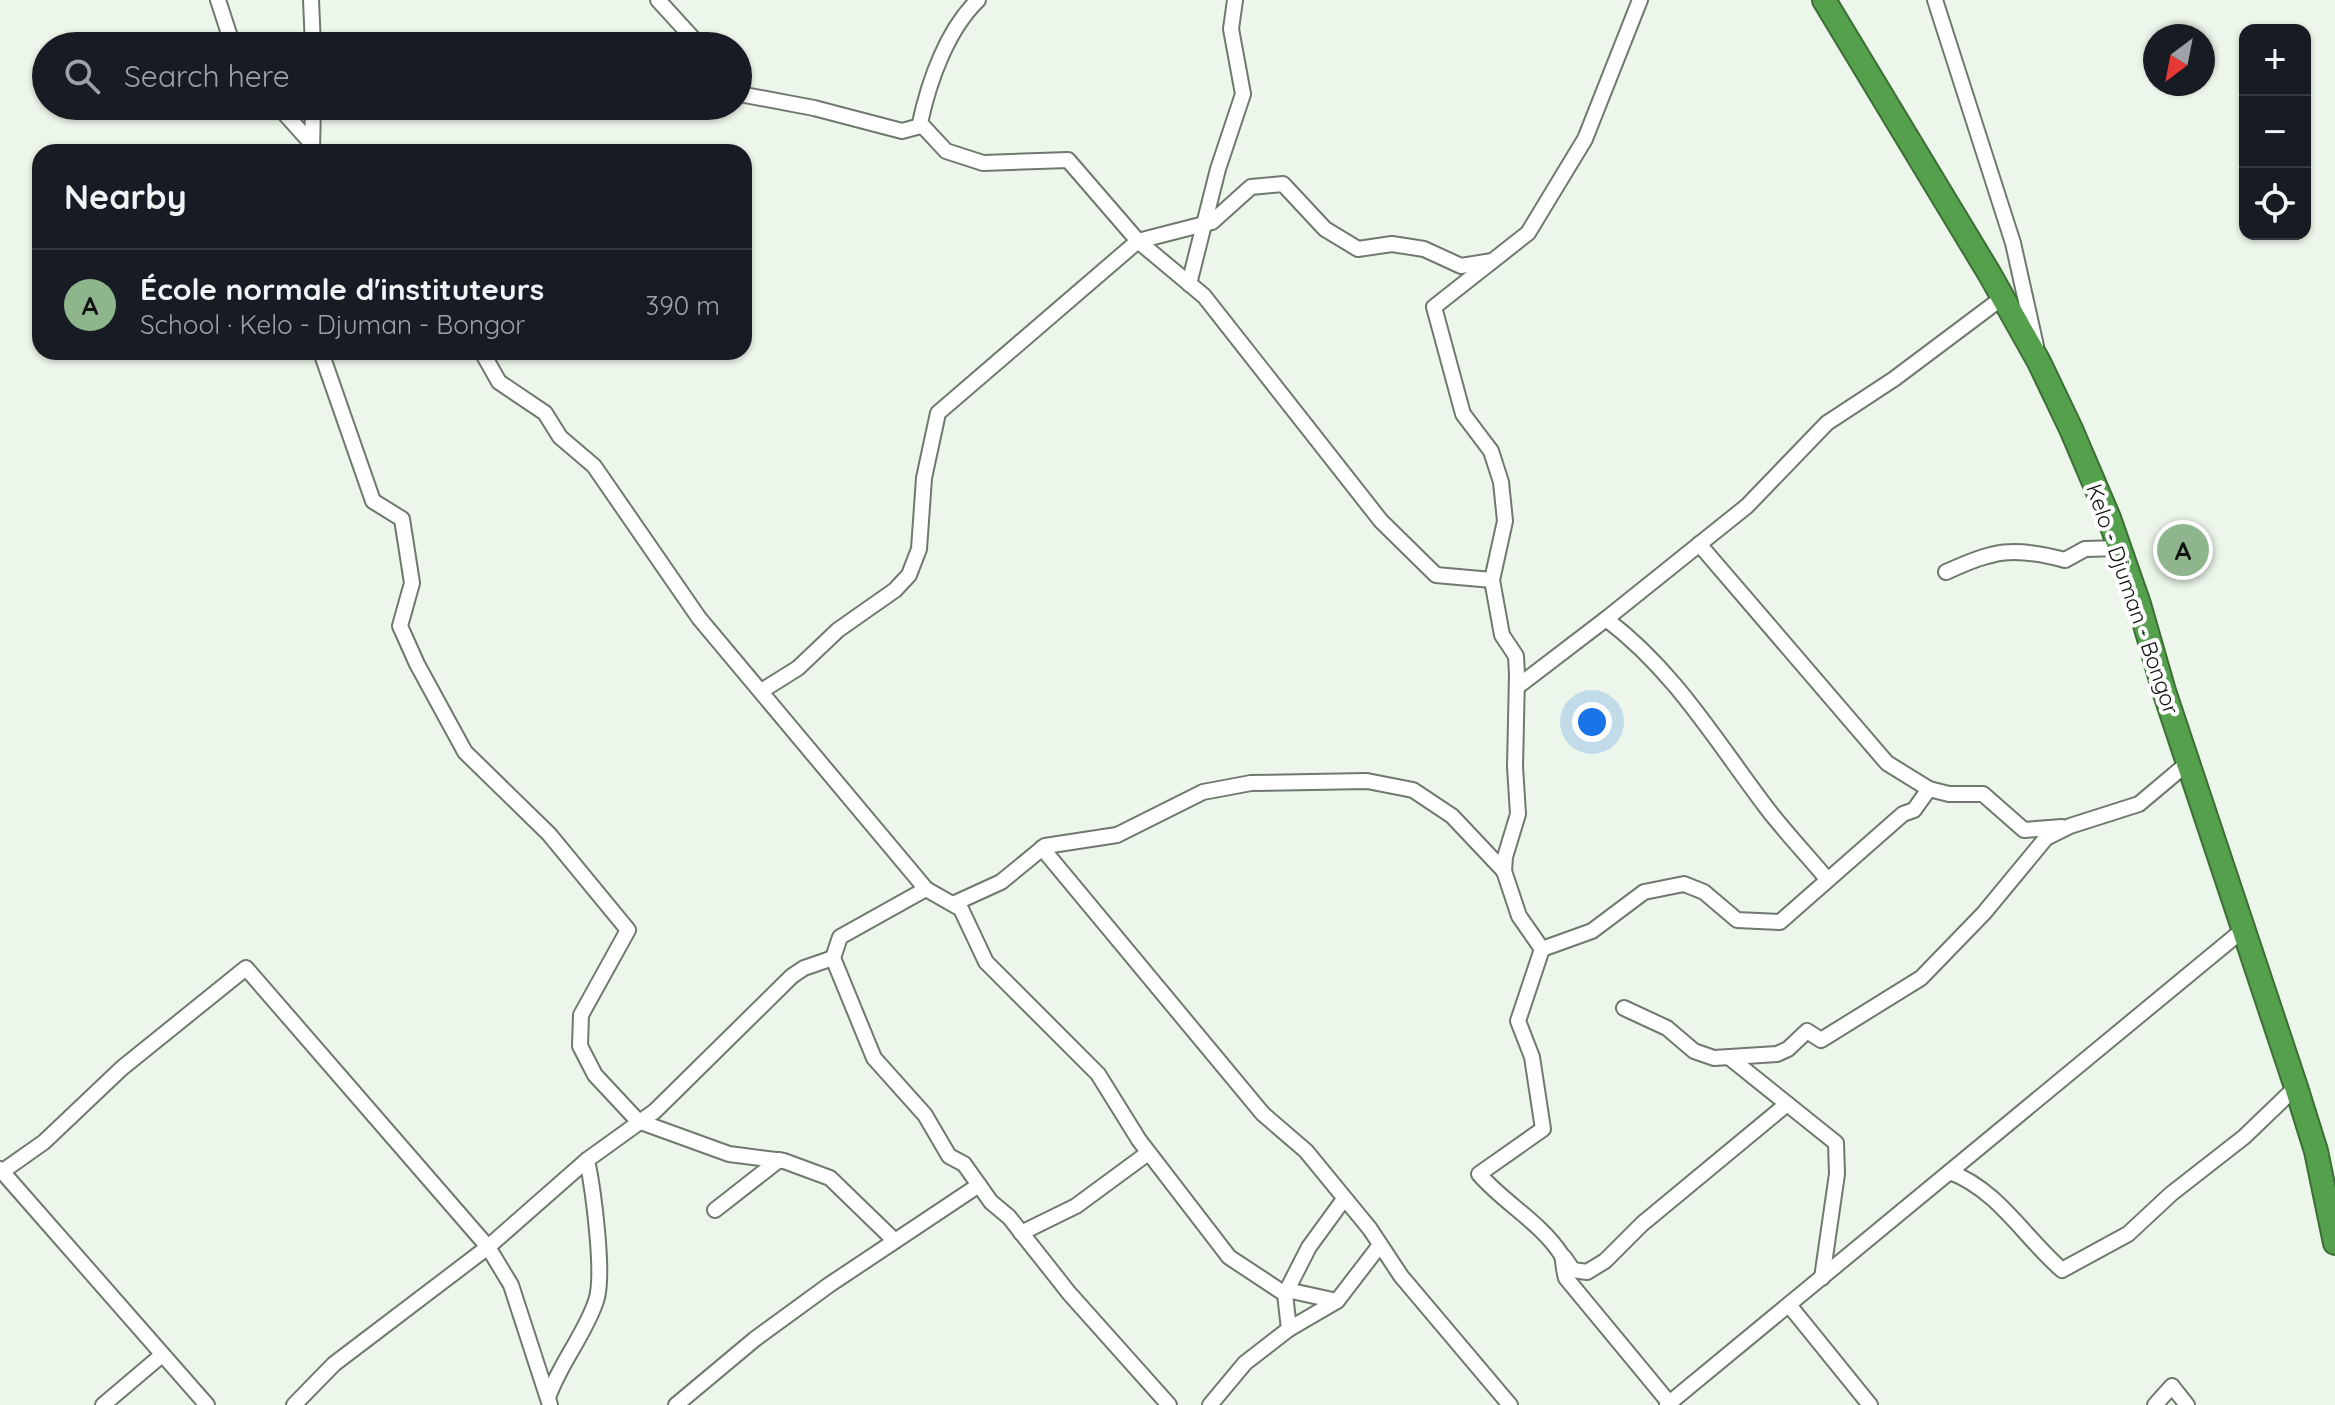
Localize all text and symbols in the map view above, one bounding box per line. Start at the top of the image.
north arrow [2143,24,2215,96]
map controls [2239,24,2311,240]
button: + [2239,24,2311,96]
search box [32,32,752,120]
icon: search [60,54,104,98]
text: Search here [124,57,290,95]
button: − [2239,96,2311,168]
button: locate [2239,168,2311,240]
text: Nearby [64,175,187,218]
text: École normale d'instituteurs [140,270,544,308]
text: A [82,289,98,322]
text: 390 m [646,289,720,322]
text: School · Kelo - Djuman - Bongor [140,308,525,341]
street label: Kelo - Djuman - Bongor [2080,480,2186,718]
pin: A [2157,520,2209,580]
your location [1572,702,1612,742]

